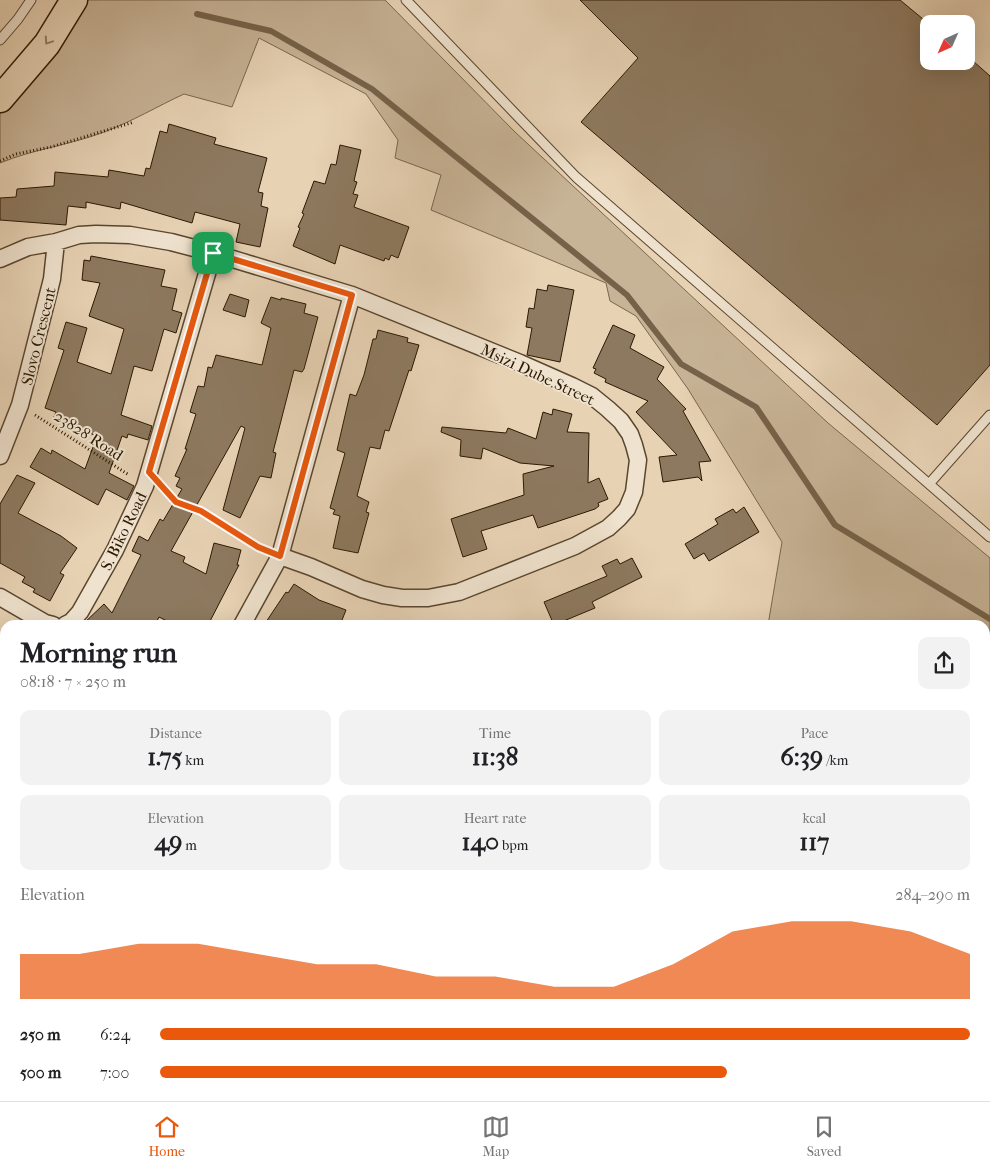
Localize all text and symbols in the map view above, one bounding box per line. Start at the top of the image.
north arrow [920,15,975,70]
map controls [920,15,975,70]
one-way arrow [45,36,55,45]
pin [192,232,234,274]
icon: arrive [199,239,227,267]
street label: Slovo Crescent [17,285,60,387]
street label: Msizi Dube Street [478,340,598,409]
street label: 23828 Road [51,406,127,465]
street label: S. Biko Road [96,489,151,574]
text: Morning run [20,636,177,669]
button: share [918,637,970,689]
text: 08:18 · 7 × 250 m [20,672,126,691]
text: Distance [149,725,202,742]
text: Time [479,725,511,742]
text: Pace [800,725,828,742]
text: 1.75 [147,742,182,771]
text: 11:38 [472,742,518,771]
text: 6:39 [780,742,823,771]
text: km [182,752,204,769]
text: /km [823,752,848,769]
text: Elevation [147,810,204,827]
text: Heart rate [464,810,526,827]
text: kcal [803,810,826,827]
text: 49 [154,827,182,856]
text: 140 [461,827,499,856]
text: 117 [799,827,829,856]
text: m [182,837,197,854]
text: bpm [499,837,528,854]
text: Elevation [20,885,85,904]
text: 284–290 m [895,885,970,904]
text: 250 m [20,1025,61,1044]
text: 6:24 [100,1025,130,1044]
text: 500 m [20,1063,61,1082]
text: 7:00 [100,1063,129,1082]
tab: Home [148,1113,185,1160]
tab: Map [482,1113,510,1160]
tab: Saved [807,1113,842,1160]

